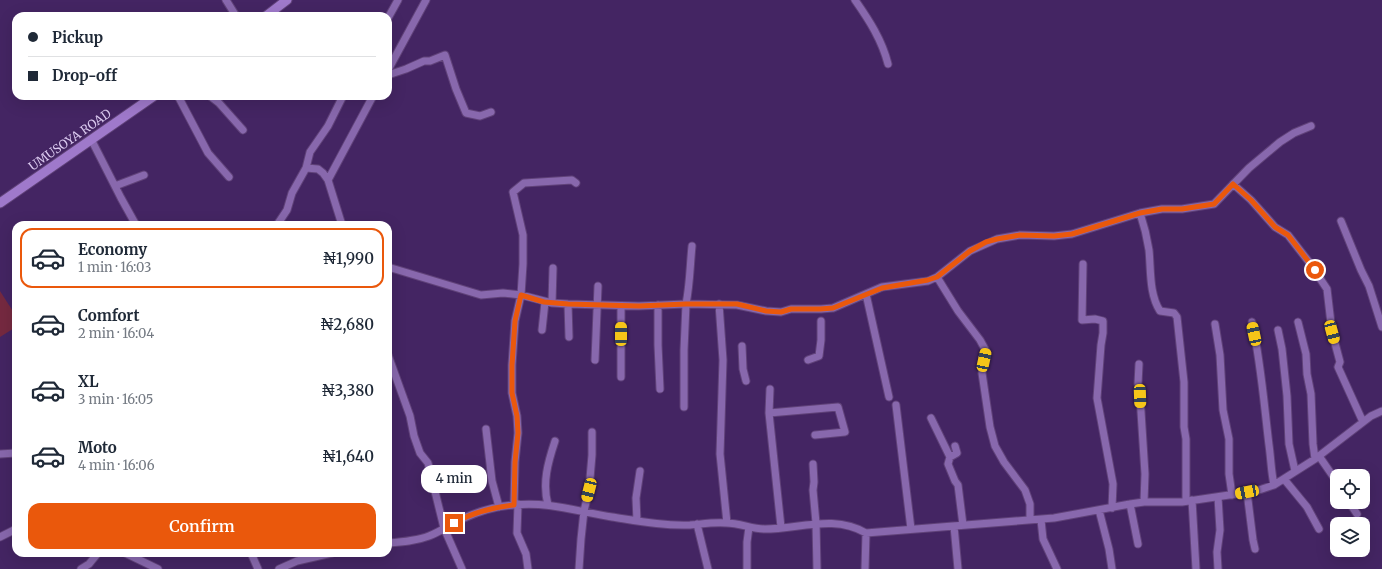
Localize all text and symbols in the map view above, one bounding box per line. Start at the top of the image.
text: Pickup [52,28,103,47]
text: Drop-off [52,66,117,85]
street label: UMUSOYA ROAD [26,106,114,174]
icon: car [30,240,66,276]
text: Economy [78,240,147,259]
text: ₦1,990 [323,249,374,268]
text: 1 min · 16:03 [78,259,151,276]
route start [1306,261,1324,279]
icon: car [30,306,66,342]
text: Comfort [78,306,139,325]
text: ₦2,680 [320,315,374,334]
car [1323,319,1341,345]
car [1246,321,1262,347]
car [615,322,627,346]
text: 2 min · 16:04 [78,325,154,342]
car [976,347,992,373]
icon: car [30,372,66,408]
text: XL [78,372,99,391]
text: ₦3,380 [321,381,374,400]
car [1134,384,1146,408]
text: 3 min · 16:05 [78,391,153,408]
icon: car [30,438,66,474]
text: Moto [78,438,117,457]
text: ₦1,640 [322,447,374,466]
text: 4 min · 16:06 [78,457,155,474]
callout: 4 min [421,465,487,493]
map controls [1330,469,1370,557]
button: locate [1330,469,1370,509]
text: 4 min [435,470,473,487]
car [580,477,598,503]
car [1234,484,1260,500]
button: Confirm [28,503,376,549]
route end [445,514,463,532]
button: layers [1330,517,1370,557]

